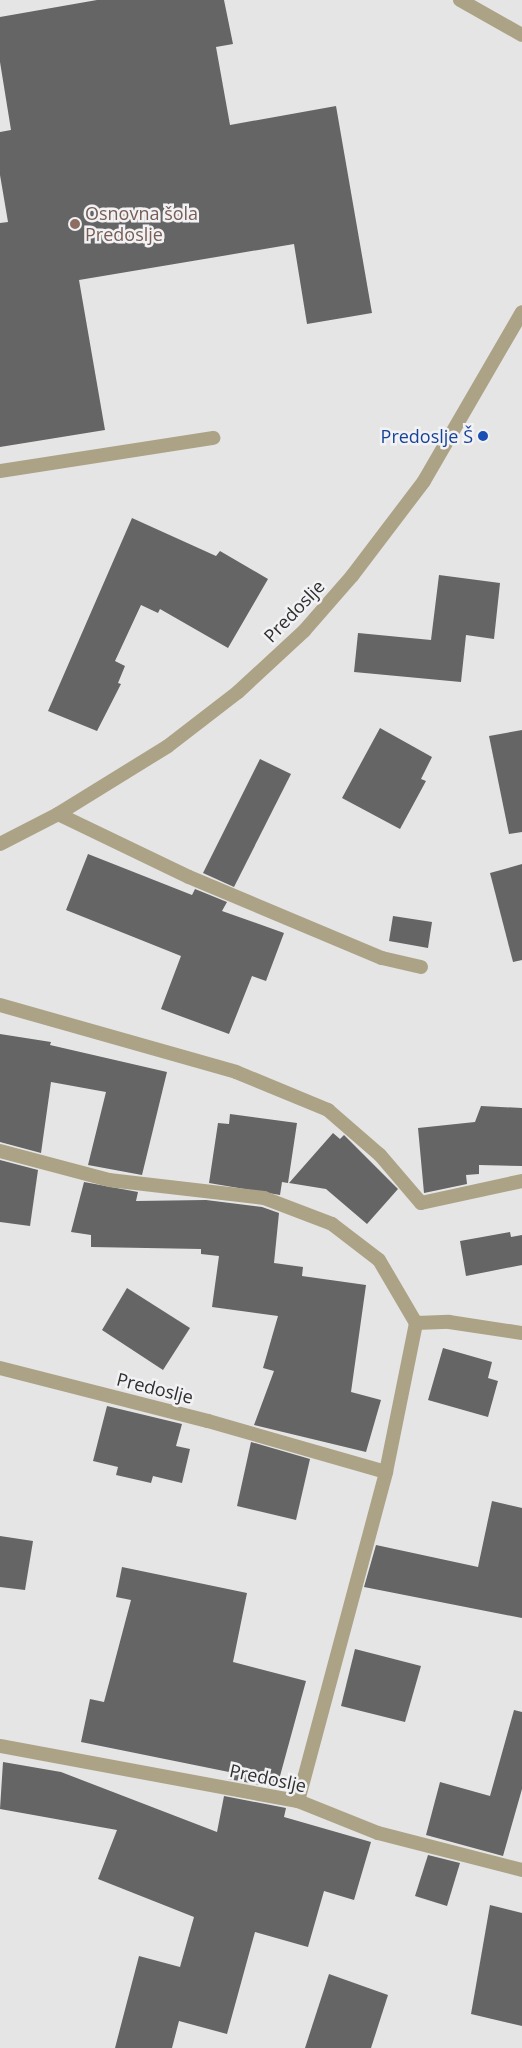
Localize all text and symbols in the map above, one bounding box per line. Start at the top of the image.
place label: Osnovna šola Predoslje [85,203,198,245]
marker: Osnovna šola Predoslje [69,218,81,230]
place label: Predoslje Š [381,425,473,447]
marker: Predoslje Š [477,430,489,442]
street label: Predoslje [259,575,329,647]
street label: Predoslje [115,1368,195,1408]
street label: Predoslje [228,1759,308,1797]

